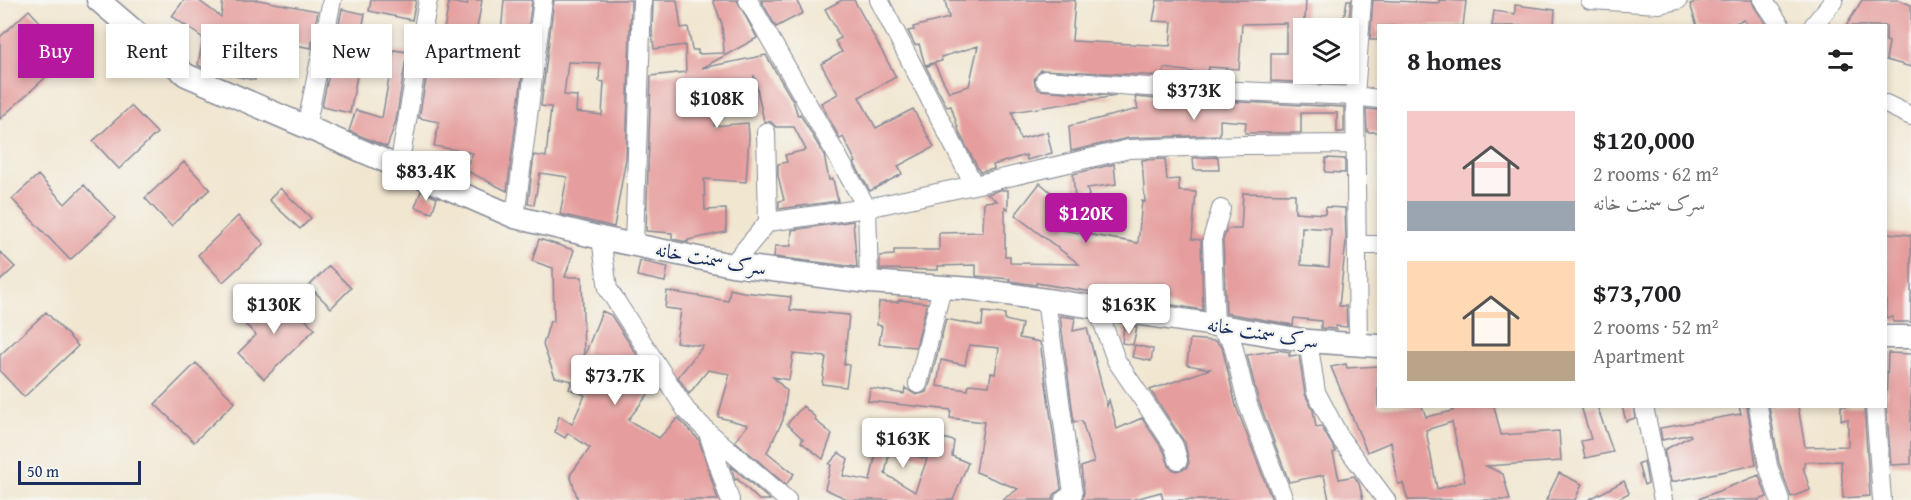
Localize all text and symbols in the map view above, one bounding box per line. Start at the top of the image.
map controls [1293,18,1359,84]
button: layers [1293,18,1359,84]
chip: Buy [18,24,94,78]
chip: Rent [106,24,189,78]
chip: Filters [201,24,299,78]
chip: New [311,24,392,78]
chip: Apartment [404,24,542,78]
text: 8 homes [1407,41,1502,80]
icon: filters [1824,44,1857,77]
pin: $373K [1152,70,1236,121]
text: $373K [1167,75,1221,104]
pin: $108K [675,78,759,129]
text: $108K [690,83,744,112]
text: $120,000 [1593,120,1695,159]
icon: home [1455,135,1527,207]
pin: $83.4K [377,151,475,202]
text: $83.4K [396,156,456,185]
text: 2 rooms · 62 m² [1593,159,1719,188]
text: سرک سمنت خانه [1593,188,1705,217]
pin: $120K [1044,193,1128,244]
text: $120K [1059,198,1113,227]
street label: سرک سمنت خانه [653,234,769,282]
text: $73,700 [1593,273,1681,312]
pin: $130K [232,284,316,335]
pin: $163K [1087,284,1171,335]
icon: home [1455,285,1527,357]
text: $130K [247,289,301,318]
text: $163K [1102,289,1156,318]
street label: سرک سمنت خانه [1205,309,1321,355]
text: 2 rooms · 52 m² [1593,312,1719,341]
text: Apartment [1593,341,1685,370]
pin: $73.7K [566,355,664,406]
text: $73.7K [585,360,645,389]
pin: $163K [861,418,945,469]
text: $163K [876,423,930,452]
scale bar [18,458,141,486]
text: 50 m [27,459,59,483]

